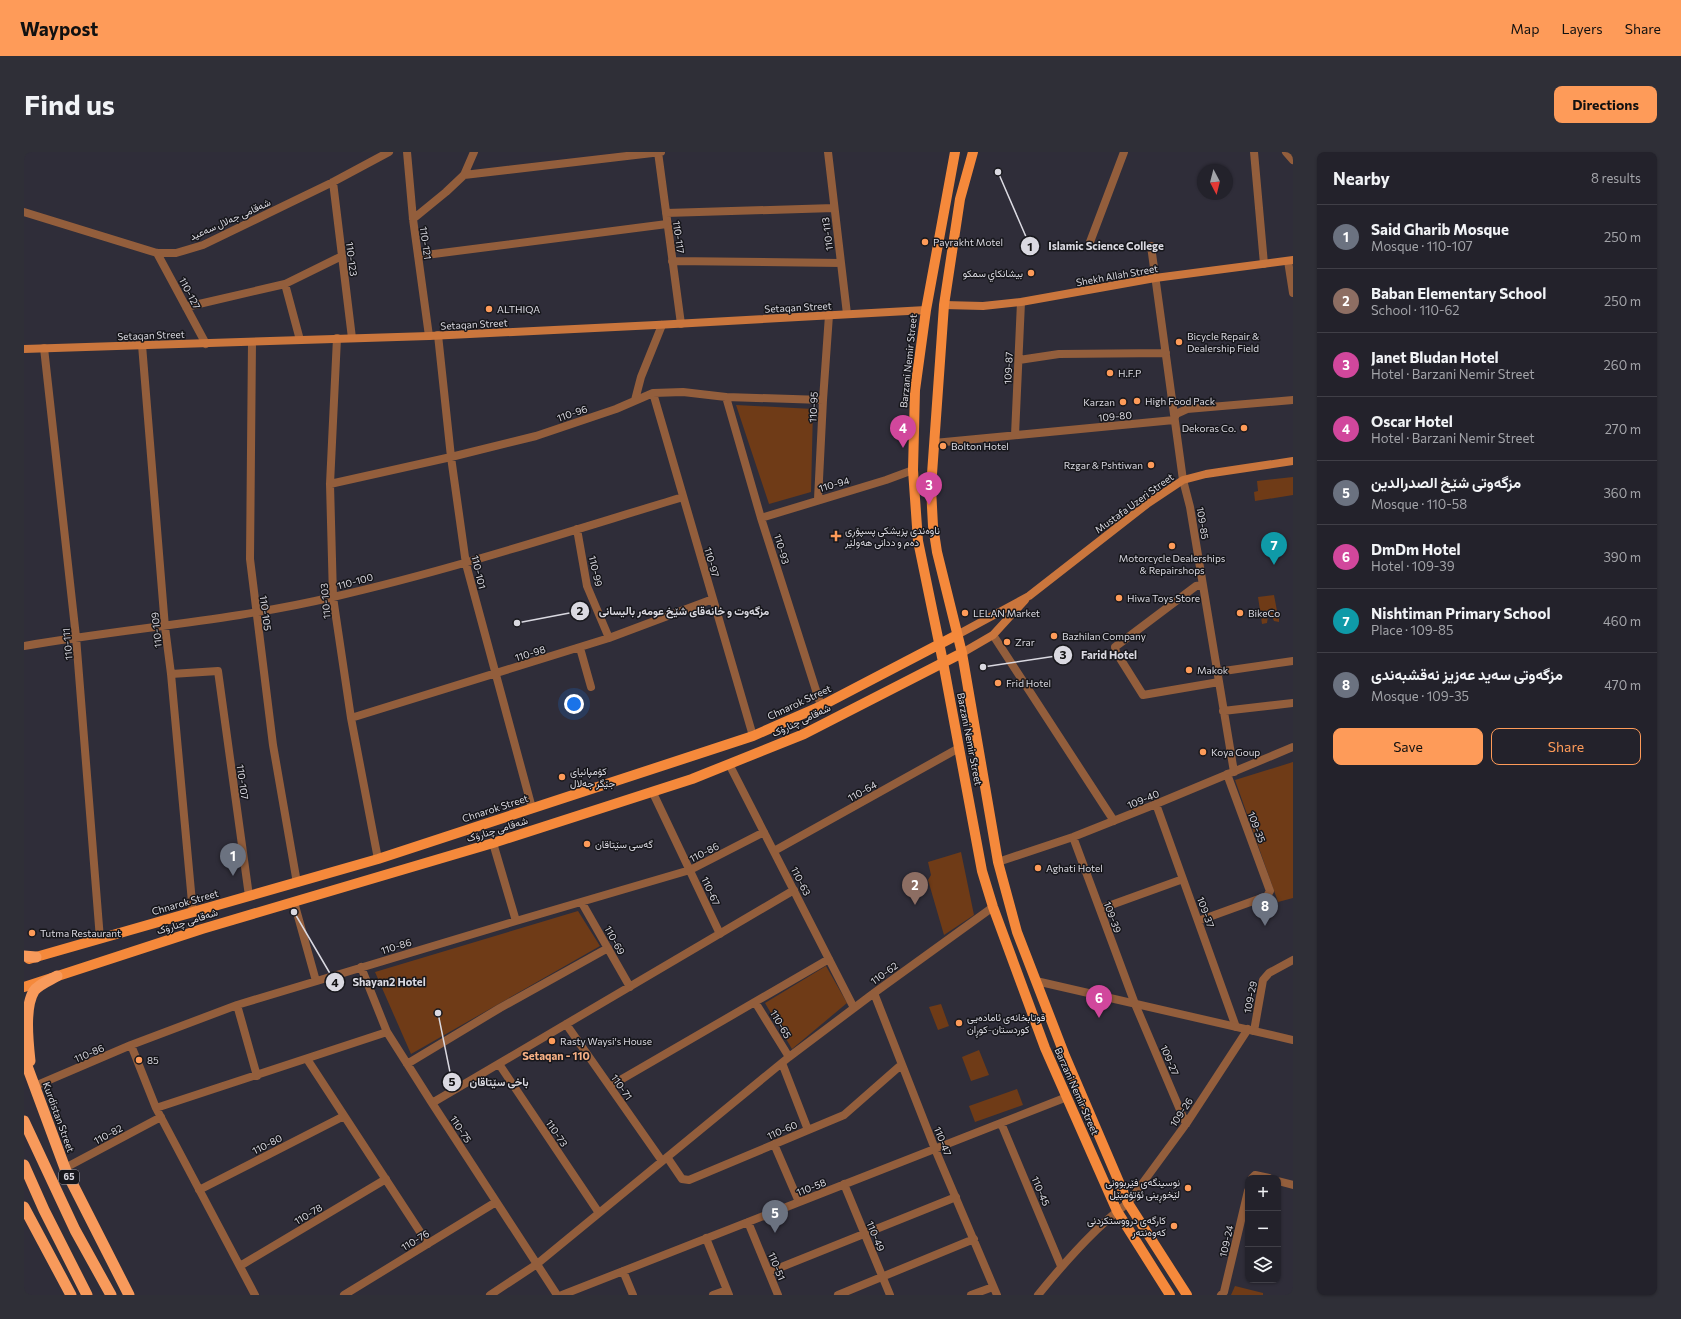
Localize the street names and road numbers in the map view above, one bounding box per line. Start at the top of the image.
street label: شەقامی جەلال سەعید [188,196,273,243]
street label: 110-113 [819,216,835,251]
street label: 110-117 [671,220,687,254]
street label: 110-121 [418,226,434,260]
street label: 110-123 [344,241,360,277]
street label: Shekh Allah Street [1075,262,1159,288]
street label: 110-127 [177,275,203,311]
street label: Setaqan Street [764,299,832,315]
street label: Barzani Nemir Street [897,313,919,409]
street label: Setaqan Street [440,316,508,332]
street label: Setaqan Street [117,328,185,342]
street label: 109-87 [1001,352,1015,384]
street label: 110-95 [806,391,820,423]
street label: 110-96 [555,402,589,424]
street label: 109-80 [1098,409,1132,423]
street label: Mustafa Uzeri Street [1092,470,1176,536]
street label: 110-94 [817,474,851,494]
street label: 109-85 [1194,506,1212,540]
street label: 110-93 [772,532,792,566]
street label: 110-97 [702,546,722,578]
street label: 110-101 [469,554,489,590]
street label: 110-99 [587,554,605,588]
street label: 110-100 [336,570,374,592]
street label: 110-103 [317,582,333,619]
street label: 110-105 [258,594,274,632]
street label: 110-109 [148,611,164,649]
street label: 110-111 [60,627,74,661]
street label: 110-98 [513,643,547,663]
street label: Chnarok Street [765,682,833,722]
street label: Barzani Nemir Street [955,692,985,786]
street label: شەقامی چنارۆک [770,701,833,741]
street label: 110-107 [235,764,251,800]
street label: 110-64 [845,778,879,804]
street label: 109-40 [1125,787,1161,811]
street label: Chnarok Street [460,792,530,824]
street label: 109-35 [1246,810,1269,845]
street label: شەقامی چنارۆک [465,814,530,846]
street label: 110-86 [687,840,721,864]
street label: 110-63 [789,864,814,898]
street label: 110-67 [699,875,723,907]
street label: Chnarok Street [150,887,220,917]
street label: 109-37 [1195,895,1217,929]
street label: 109-39 [1102,900,1124,934]
street label: شەقامی چنارۆک [155,905,220,938]
street label: 110-69 [602,923,628,957]
street label: 110-86 [379,936,413,956]
street label: 110-62 [868,959,900,987]
street label: 109-29 [1241,980,1259,1014]
street label: 110-65 [768,1008,794,1041]
street label: 110-86 [72,1041,106,1065]
street label: 109-27 [1158,1043,1182,1077]
street label: Barzani Nemir Street [1052,1045,1102,1137]
street label: 110-71 [609,1072,635,1102]
street label: Kurdistan Street [41,1080,77,1154]
street label: 109-26 [1167,1095,1195,1129]
street label: 110-75 [448,1113,474,1145]
street label: 110-73 [544,1117,571,1149]
street label: 110-60 [765,1118,799,1142]
street label: 110-82 [92,1121,125,1147]
street label: 110-47 [932,1125,954,1157]
street label: 110-80 [250,1131,284,1157]
road number: 65 [59,1170,79,1184]
street label: 110-45 [1029,1174,1053,1208]
street label: 110-58 [794,1176,828,1198]
street label: 110-78 [292,1201,324,1227]
street label: 110-49 [864,1219,888,1253]
street label: 109-24 [1217,1224,1235,1258]
street label: 110-76 [399,1227,431,1253]
street label: 110-51 [766,1250,788,1282]

